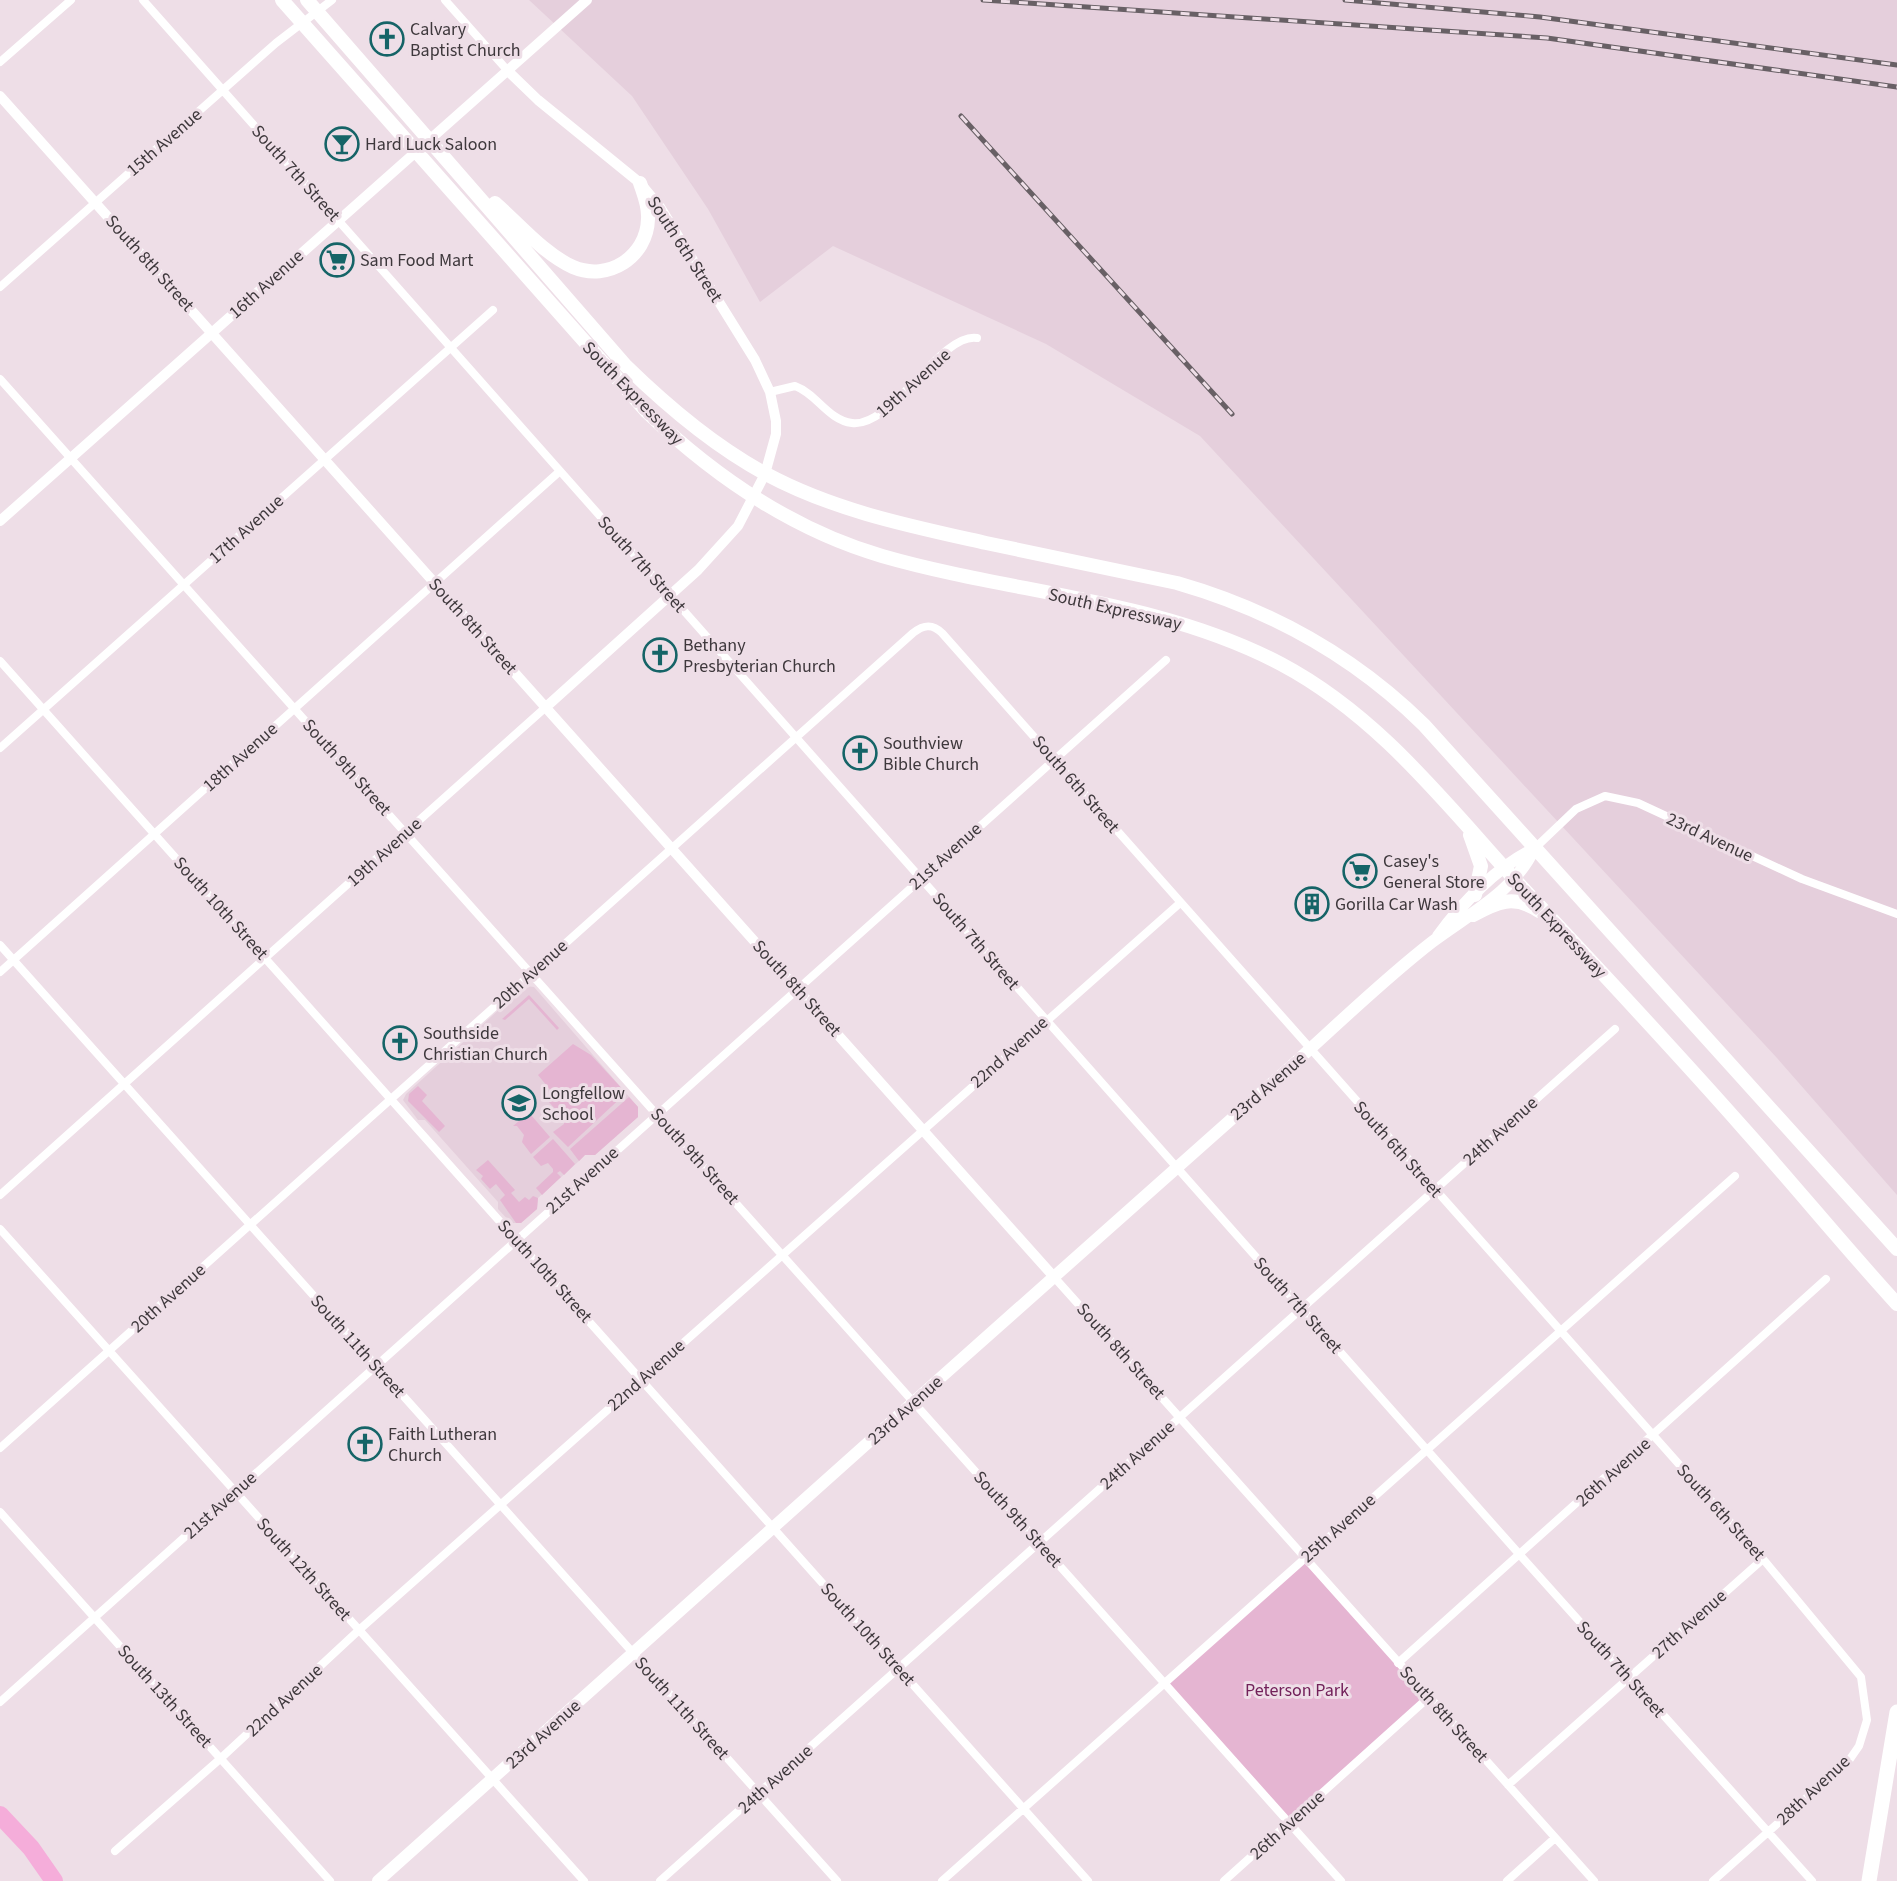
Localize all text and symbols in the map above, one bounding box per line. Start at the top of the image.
place label: Calvary Baptist Church [410,17,521,63]
church icon: Calvary Baptist Church [369,21,405,57]
street label: 15th Avenue [121,102,208,182]
street label: South 7th Street [245,120,346,227]
bar icon: Hard Luck Saloon [324,126,360,162]
place label: Hard Luck Saloon [365,132,497,157]
street label: South 6th Street [641,191,728,307]
street label: South 8th Street [99,210,200,317]
supermarket icon: Sam Food Mart [319,242,355,278]
street label: 16th Avenue [223,244,309,325]
place label: Sam Food Mart [360,248,473,273]
street label: South Expressway [576,336,689,451]
street label: 19th Avenue [870,343,956,424]
street label: 17th Avenue [203,489,289,570]
street label: South 7th Street [591,511,692,618]
street label: South 8th Street [422,573,523,680]
street label: South Expressway [1046,582,1184,637]
place label: Bethany Presbyterian Church [683,633,836,679]
church icon: Bethany Presbyterian Church [642,637,678,673]
street label: South 9th Street [296,714,397,821]
street label: 18th Avenue [197,717,283,798]
street label: South 6th Street [1026,730,1125,839]
place label: Southview Bible Church [883,731,979,777]
church icon: Southview Bible Church [842,735,878,771]
street label: 23rd Avenue [1662,806,1757,868]
street label: 19th Avenue [341,812,427,893]
street label: 21st Avenue [903,817,987,896]
place label: Casey's General Store [1383,849,1485,895]
street label: South 10th Street [167,851,274,965]
supermarket icon: Casey's General Store [1342,853,1378,889]
street label: South Expressway [1501,867,1613,984]
building icon: Gorilla Car Wash [1294,886,1330,922]
street label: South 7th Street [926,887,1025,996]
place label: Gorilla Car Wash [1335,892,1458,917]
street label: 20th Avenue [487,934,573,1015]
street label: South 8th Street [746,935,847,1042]
street label: 22nd Avenue [965,1011,1054,1094]
place label: Southside Christian Church [423,1021,548,1067]
church icon: Southside Christian Church [382,1025,418,1061]
street label: 23rd Avenue [1225,1046,1312,1126]
place label: Longfellow School [542,1081,625,1127]
school or university icon: Longfellow School [501,1085,537,1121]
street label: 24th Avenue [1457,1091,1543,1172]
street label: South 6th Street [1347,1096,1448,1203]
street label: South 9th Street [644,1103,745,1210]
street label: 21st Avenue [540,1141,624,1220]
street label: South 10th Street [491,1214,598,1328]
street label: South 7th Street [1247,1252,1348,1359]
street label: 20th Avenue [125,1258,211,1339]
street label: South 11th Street [304,1289,411,1403]
street label: South 8th Street [1070,1298,1171,1405]
street label: 22nd Avenue [602,1334,691,1417]
street label: 23rd Avenue [862,1370,948,1451]
street label: 24th Avenue [1094,1415,1180,1496]
place label: Faith Lutheran Church [388,1422,497,1468]
church icon: Faith Lutheran Church [347,1426,383,1462]
street label: 26th Avenue [1570,1432,1656,1513]
street label: South 6th Street [1670,1459,1771,1566]
street label: 21st Avenue [178,1466,262,1545]
street label: South 9th Street [967,1466,1068,1573]
street label: 25th Avenue [1295,1488,1381,1569]
street label: South 12th Street [250,1512,357,1626]
street label: South 10th Street [814,1577,921,1691]
street label: 27th Avenue [1646,1584,1732,1665]
street label: South 7th Street [1570,1616,1671,1723]
street label: South 13th Street [111,1639,218,1753]
street label: South 11th Street [628,1651,735,1765]
street label: 22nd Avenue [240,1658,328,1743]
street label: South 8th Street [1393,1661,1494,1768]
park label: Peterson Park [1245,1678,1349,1703]
street label: 23rd Avenue [500,1694,586,1775]
street label: 24th Avenue [732,1739,818,1820]
street label: 28th Avenue [1771,1750,1856,1831]
street label: 26th Avenue [1244,1785,1330,1866]

